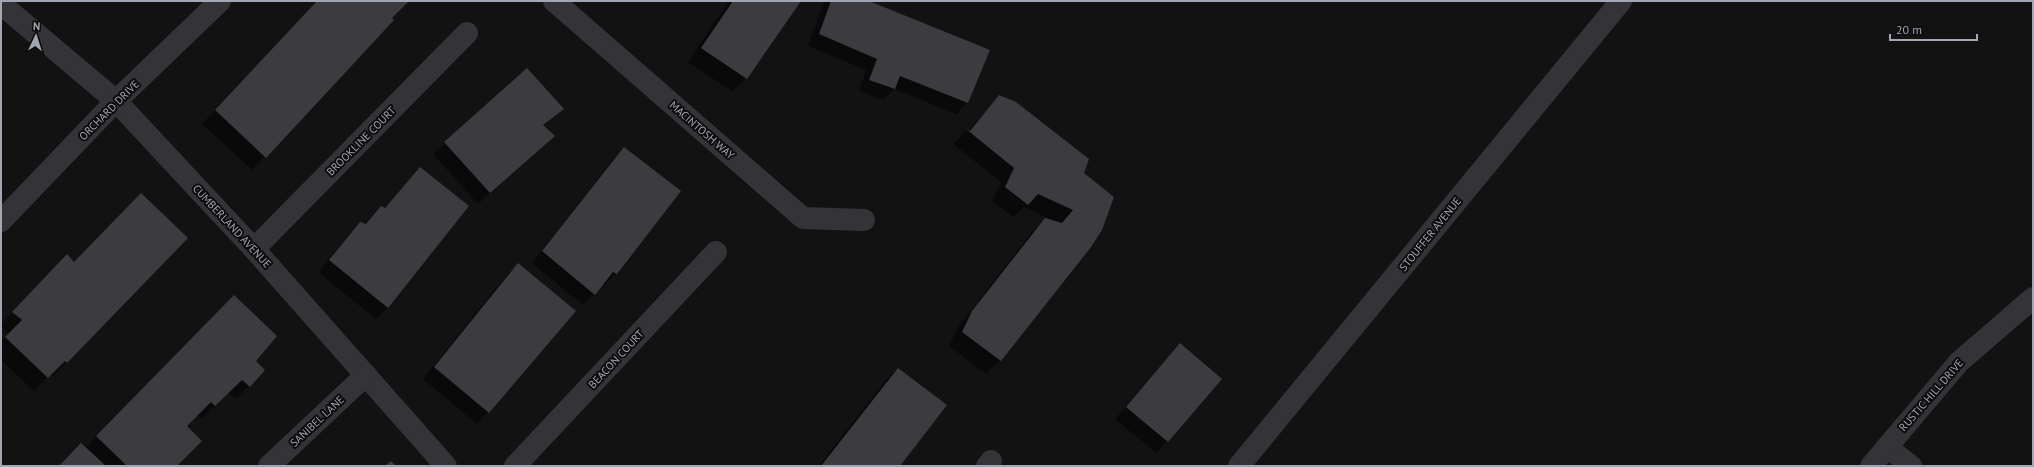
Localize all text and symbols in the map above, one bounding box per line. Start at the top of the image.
north arrow [16,16,56,56]
scale bar [1890,16,1977,42]
text: N [33,19,41,33]
text: 20 m [1896,22,1922,37]
street label: ORCHARD DRIVE [76,77,142,143]
street label: MACINTOSH WAY [667,98,738,163]
street label: BROOKLINE COURT [324,104,398,178]
street label: CUMBERLAND AVENUE [190,181,274,271]
street label: STOUFFER AVENUE [1396,194,1464,274]
street label: BEACON COURT [585,327,647,391]
street label: RUSTIC HILL DRIVE [1896,356,1966,434]
street label: SANIBEL LANE [287,392,347,450]

